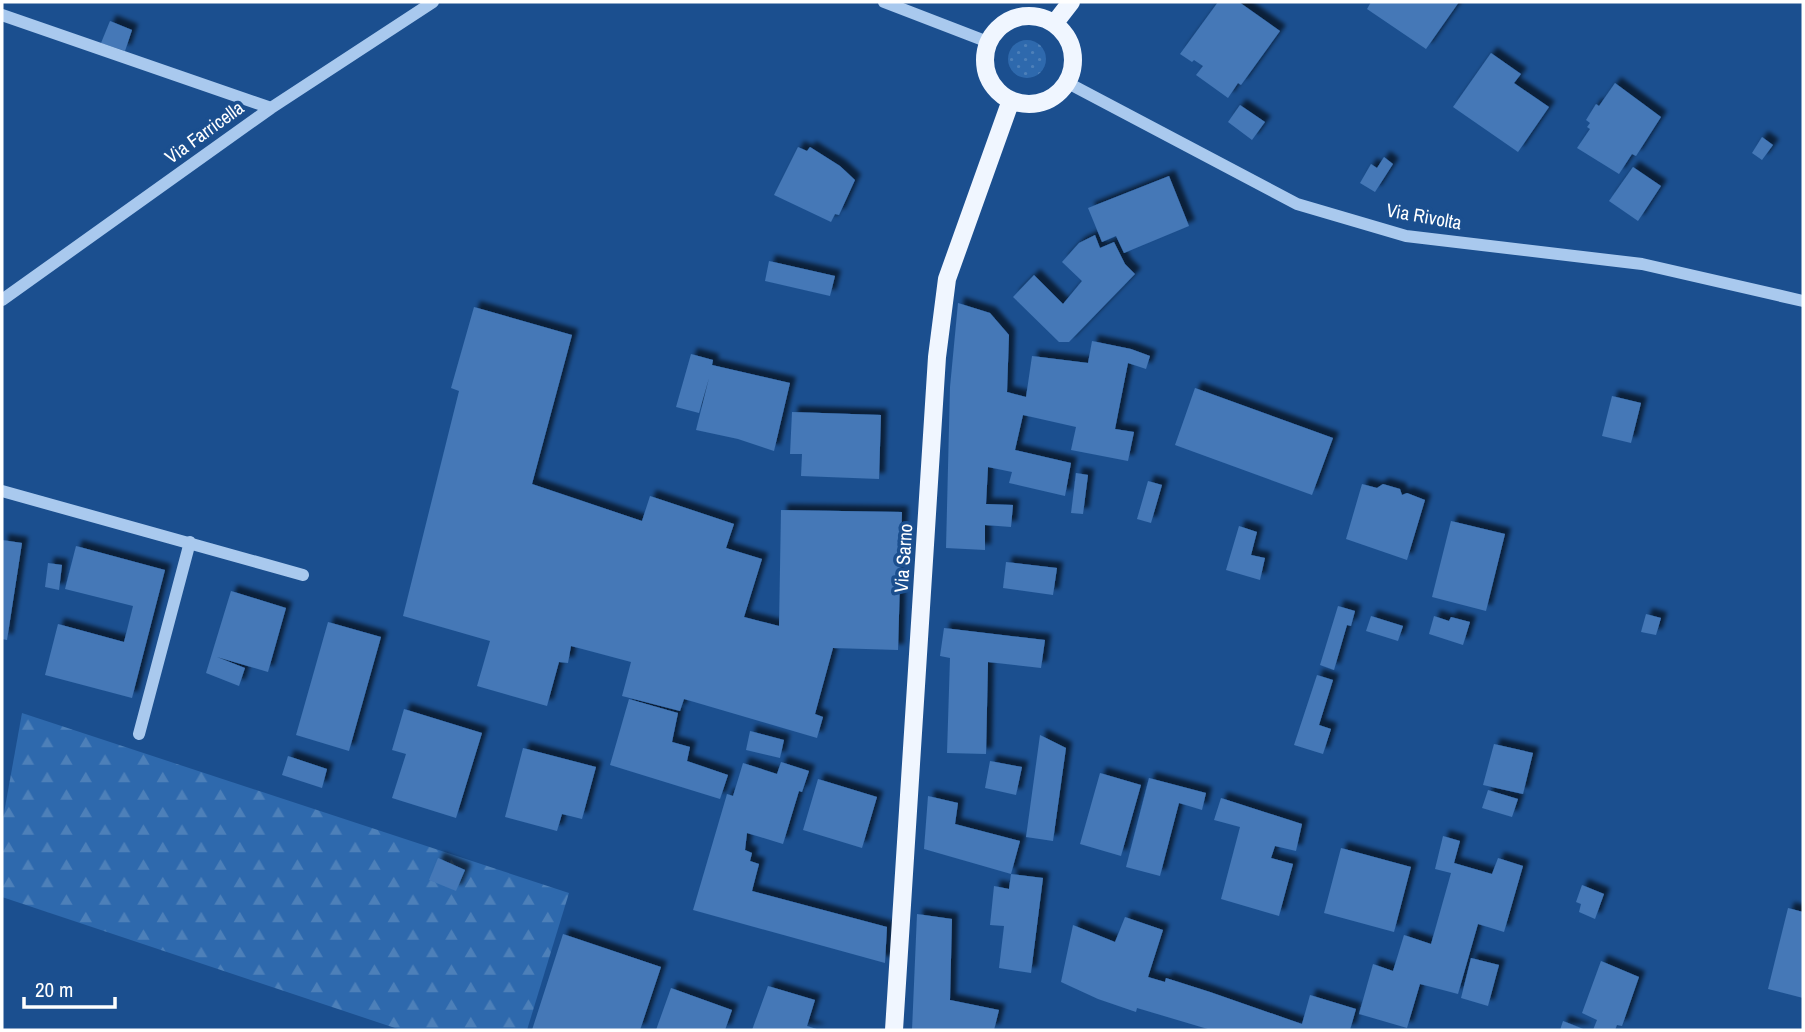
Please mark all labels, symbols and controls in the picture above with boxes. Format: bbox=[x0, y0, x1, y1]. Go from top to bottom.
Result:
street label: Via Farricella bbox=[159, 94, 249, 169]
street label: Via Rivolta bbox=[1384, 197, 1464, 235]
street label: Via Sarno bbox=[888, 523, 918, 593]
scale bar bbox=[24, 965, 116, 1009]
text: 20 m bbox=[35, 975, 73, 1004]

